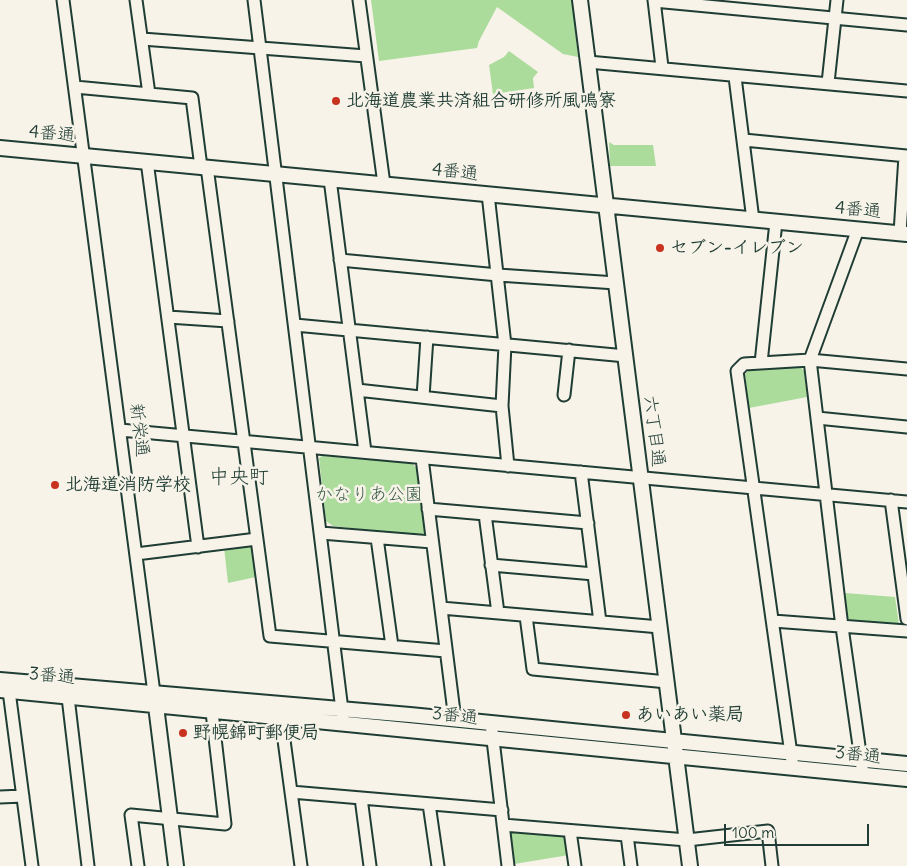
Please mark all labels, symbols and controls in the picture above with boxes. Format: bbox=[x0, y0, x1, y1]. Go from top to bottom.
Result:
place label: 北海道農業共済組合研修所風鳴寮 bbox=[346, 90, 616, 112]
marker: 北海道農業共済組合研修所風鳴寮 bbox=[330, 95, 342, 107]
street label: 4番通 bbox=[28, 121, 76, 147]
street label: 4番通 bbox=[431, 159, 479, 185]
street label: 4番通 bbox=[834, 197, 882, 223]
place label: セブン-イレブン bbox=[670, 237, 804, 259]
marker: セブン-イレブン bbox=[654, 242, 666, 254]
street label: 六丁目通 bbox=[639, 394, 669, 468]
street label: 新栄通 bbox=[125, 402, 153, 458]
district label: 中央町 bbox=[209, 465, 269, 489]
place label: 北海道消防学校 bbox=[65, 474, 191, 496]
marker: 北海道消防学校 bbox=[49, 479, 61, 491]
park label: かなりあ公園 bbox=[315, 484, 423, 506]
street label: 3番通 bbox=[28, 663, 76, 689]
street label: 3番通 bbox=[431, 703, 479, 729]
place label: あいあい薬局 bbox=[636, 704, 744, 726]
marker: あいあい薬局 bbox=[620, 709, 632, 721]
place label: 野幌錦町郵便局 bbox=[193, 722, 319, 744]
marker: 野幌錦町郵便局 bbox=[177, 727, 189, 739]
street label: 3番通 bbox=[834, 742, 882, 768]
scale bar bbox=[727, 814, 872, 846]
text: 100 m bbox=[732, 823, 774, 842]

